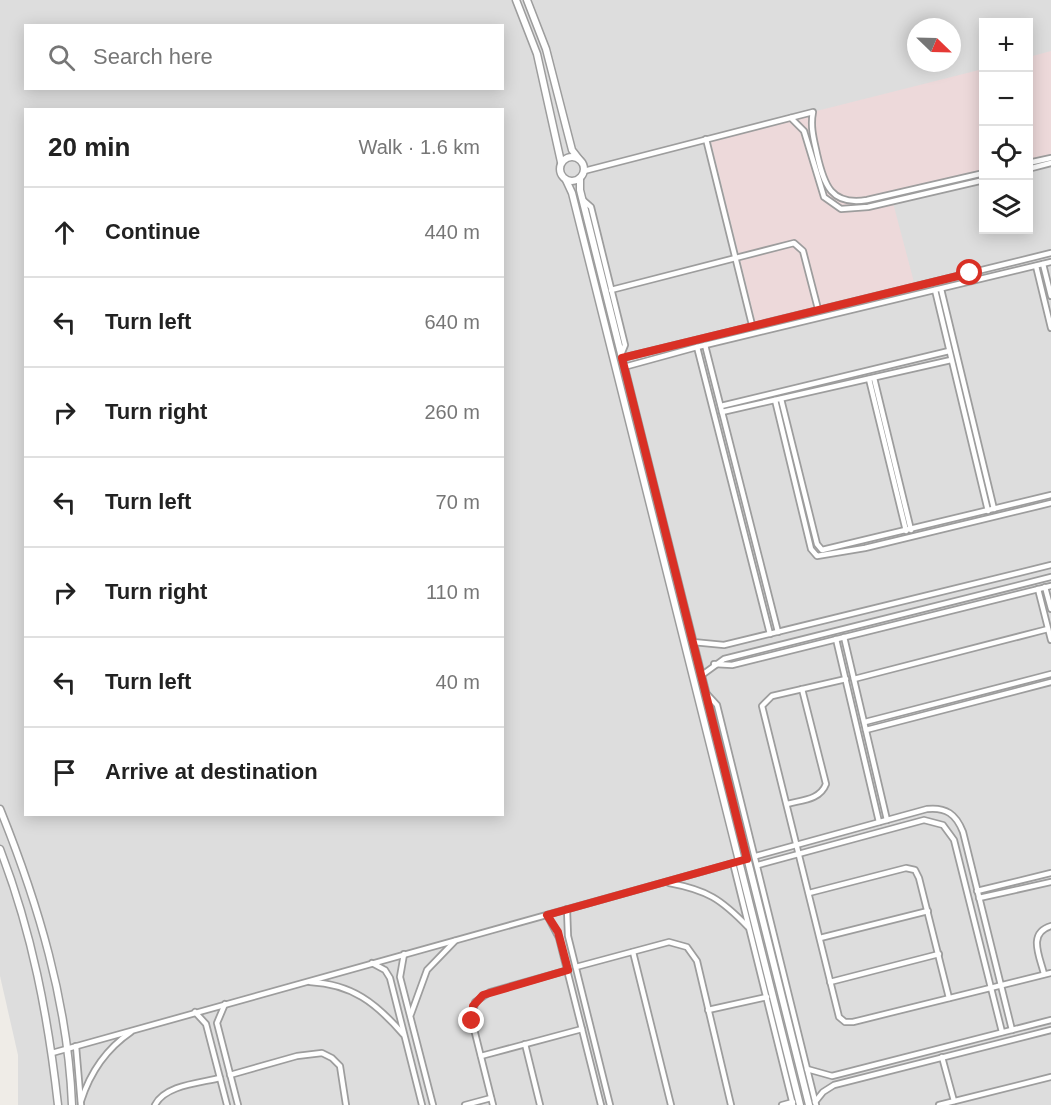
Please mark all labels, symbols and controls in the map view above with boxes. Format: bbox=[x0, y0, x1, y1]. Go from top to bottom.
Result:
north arrow bbox=[907, 18, 961, 72]
map controls bbox=[979, 18, 1033, 234]
button: + bbox=[979, 18, 1033, 72]
search box bbox=[24, 24, 504, 90]
icon: search bbox=[45, 41, 78, 74]
text: Search here bbox=[93, 44, 213, 69]
button: − bbox=[979, 72, 1033, 126]
button: locate bbox=[979, 126, 1033, 180]
text: 20 min bbox=[48, 132, 130, 162]
text: Walk · 1.6 km bbox=[359, 136, 480, 158]
button: layers bbox=[979, 180, 1033, 234]
icon: ahead bbox=[48, 216, 81, 249]
text: Continue bbox=[105, 219, 200, 244]
text: 440 m bbox=[424, 221, 480, 243]
route start bbox=[956, 259, 982, 285]
icon: left bbox=[48, 306, 81, 339]
text: Turn left bbox=[105, 309, 191, 334]
text: 640 m bbox=[424, 311, 480, 333]
icon: right bbox=[48, 396, 81, 429]
text: Turn right bbox=[105, 399, 207, 424]
text: 260 m bbox=[424, 401, 480, 423]
icon: left bbox=[48, 486, 81, 519]
text: Turn left bbox=[105, 489, 191, 514]
text: 70 m bbox=[436, 491, 480, 513]
icon: right bbox=[48, 576, 81, 609]
text: Turn right bbox=[105, 579, 207, 604]
text: 110 m bbox=[426, 581, 480, 603]
icon: left bbox=[48, 666, 81, 699]
text: Turn left bbox=[105, 669, 191, 694]
text: 40 m bbox=[436, 671, 480, 693]
icon: arrive bbox=[48, 756, 81, 789]
text: Arrive at destination bbox=[105, 759, 318, 784]
route end bbox=[458, 1007, 484, 1033]

